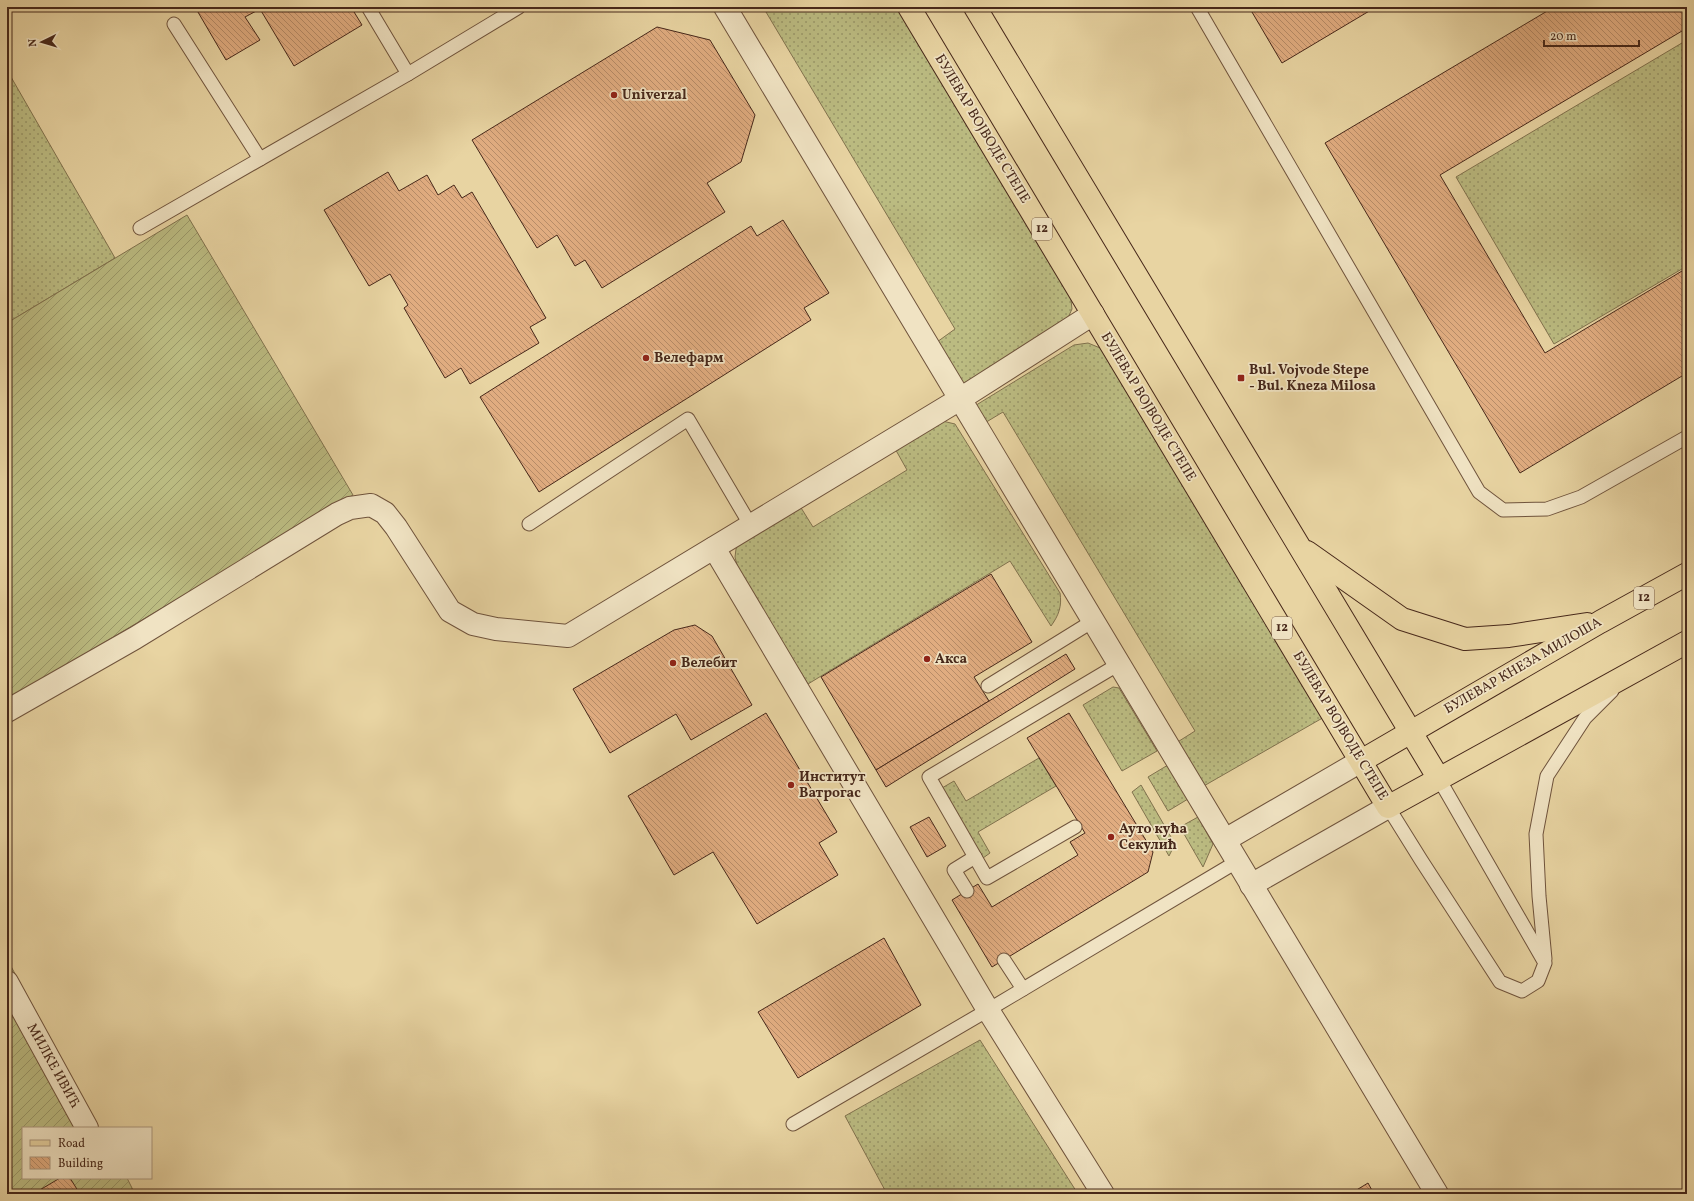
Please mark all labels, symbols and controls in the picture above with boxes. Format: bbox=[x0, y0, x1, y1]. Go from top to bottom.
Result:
north arrow bbox=[22, 22, 62, 62]
scale bar bbox=[1544, 22, 1639, 48]
text: 20 m bbox=[1550, 29, 1577, 45]
text: N bbox=[26, 38, 41, 47]
street label: БУЛЕВАР ВОЈВОДЕ СТЕПЕ bbox=[930, 51, 1034, 207]
place label: Univerzal bbox=[622, 86, 687, 105]
marker: Univerzal bbox=[609, 90, 619, 100]
road number: 12 bbox=[1032, 218, 1052, 240]
street label: БУЛЕВАР ВОЈВОДЕ СТЕПЕ bbox=[1096, 329, 1200, 485]
place label: Велефарм bbox=[654, 349, 724, 368]
marker: Велефарм bbox=[641, 353, 651, 363]
place label: Bul. Vojvode Stepe - Bul. Kneza Milosa bbox=[1249, 361, 1376, 396]
marker: Bul. Vojvode Stepe - Bul. Kneza Milosa bbox=[1236, 373, 1246, 383]
road number: 12 bbox=[1634, 587, 1654, 609]
street label: БУЛЕВАР КНЕЗА МИЛОША bbox=[1441, 613, 1605, 719]
road number: 12 bbox=[1272, 617, 1292, 639]
street label: БУЛЕВАР ВОЈВОДЕ СТЕПЕ bbox=[1288, 648, 1392, 804]
place label: Акса bbox=[935, 650, 968, 669]
place label: Велебит bbox=[681, 654, 738, 673]
marker: Акса bbox=[922, 654, 932, 664]
marker: Велебит bbox=[668, 658, 678, 668]
place label: Институт Ватрогас bbox=[799, 768, 866, 803]
marker: Институт Ватрогас bbox=[786, 780, 796, 790]
place label: Ауто кућа Секулић bbox=[1119, 820, 1188, 855]
marker: Ауто кућа Секулић bbox=[1106, 832, 1116, 842]
street label: МИЛКЕ ИВИЋ bbox=[22, 1020, 84, 1112]
legend bbox=[22, 1127, 152, 1179]
text: Road bbox=[58, 1136, 85, 1152]
text: Building bbox=[58, 1156, 103, 1172]

